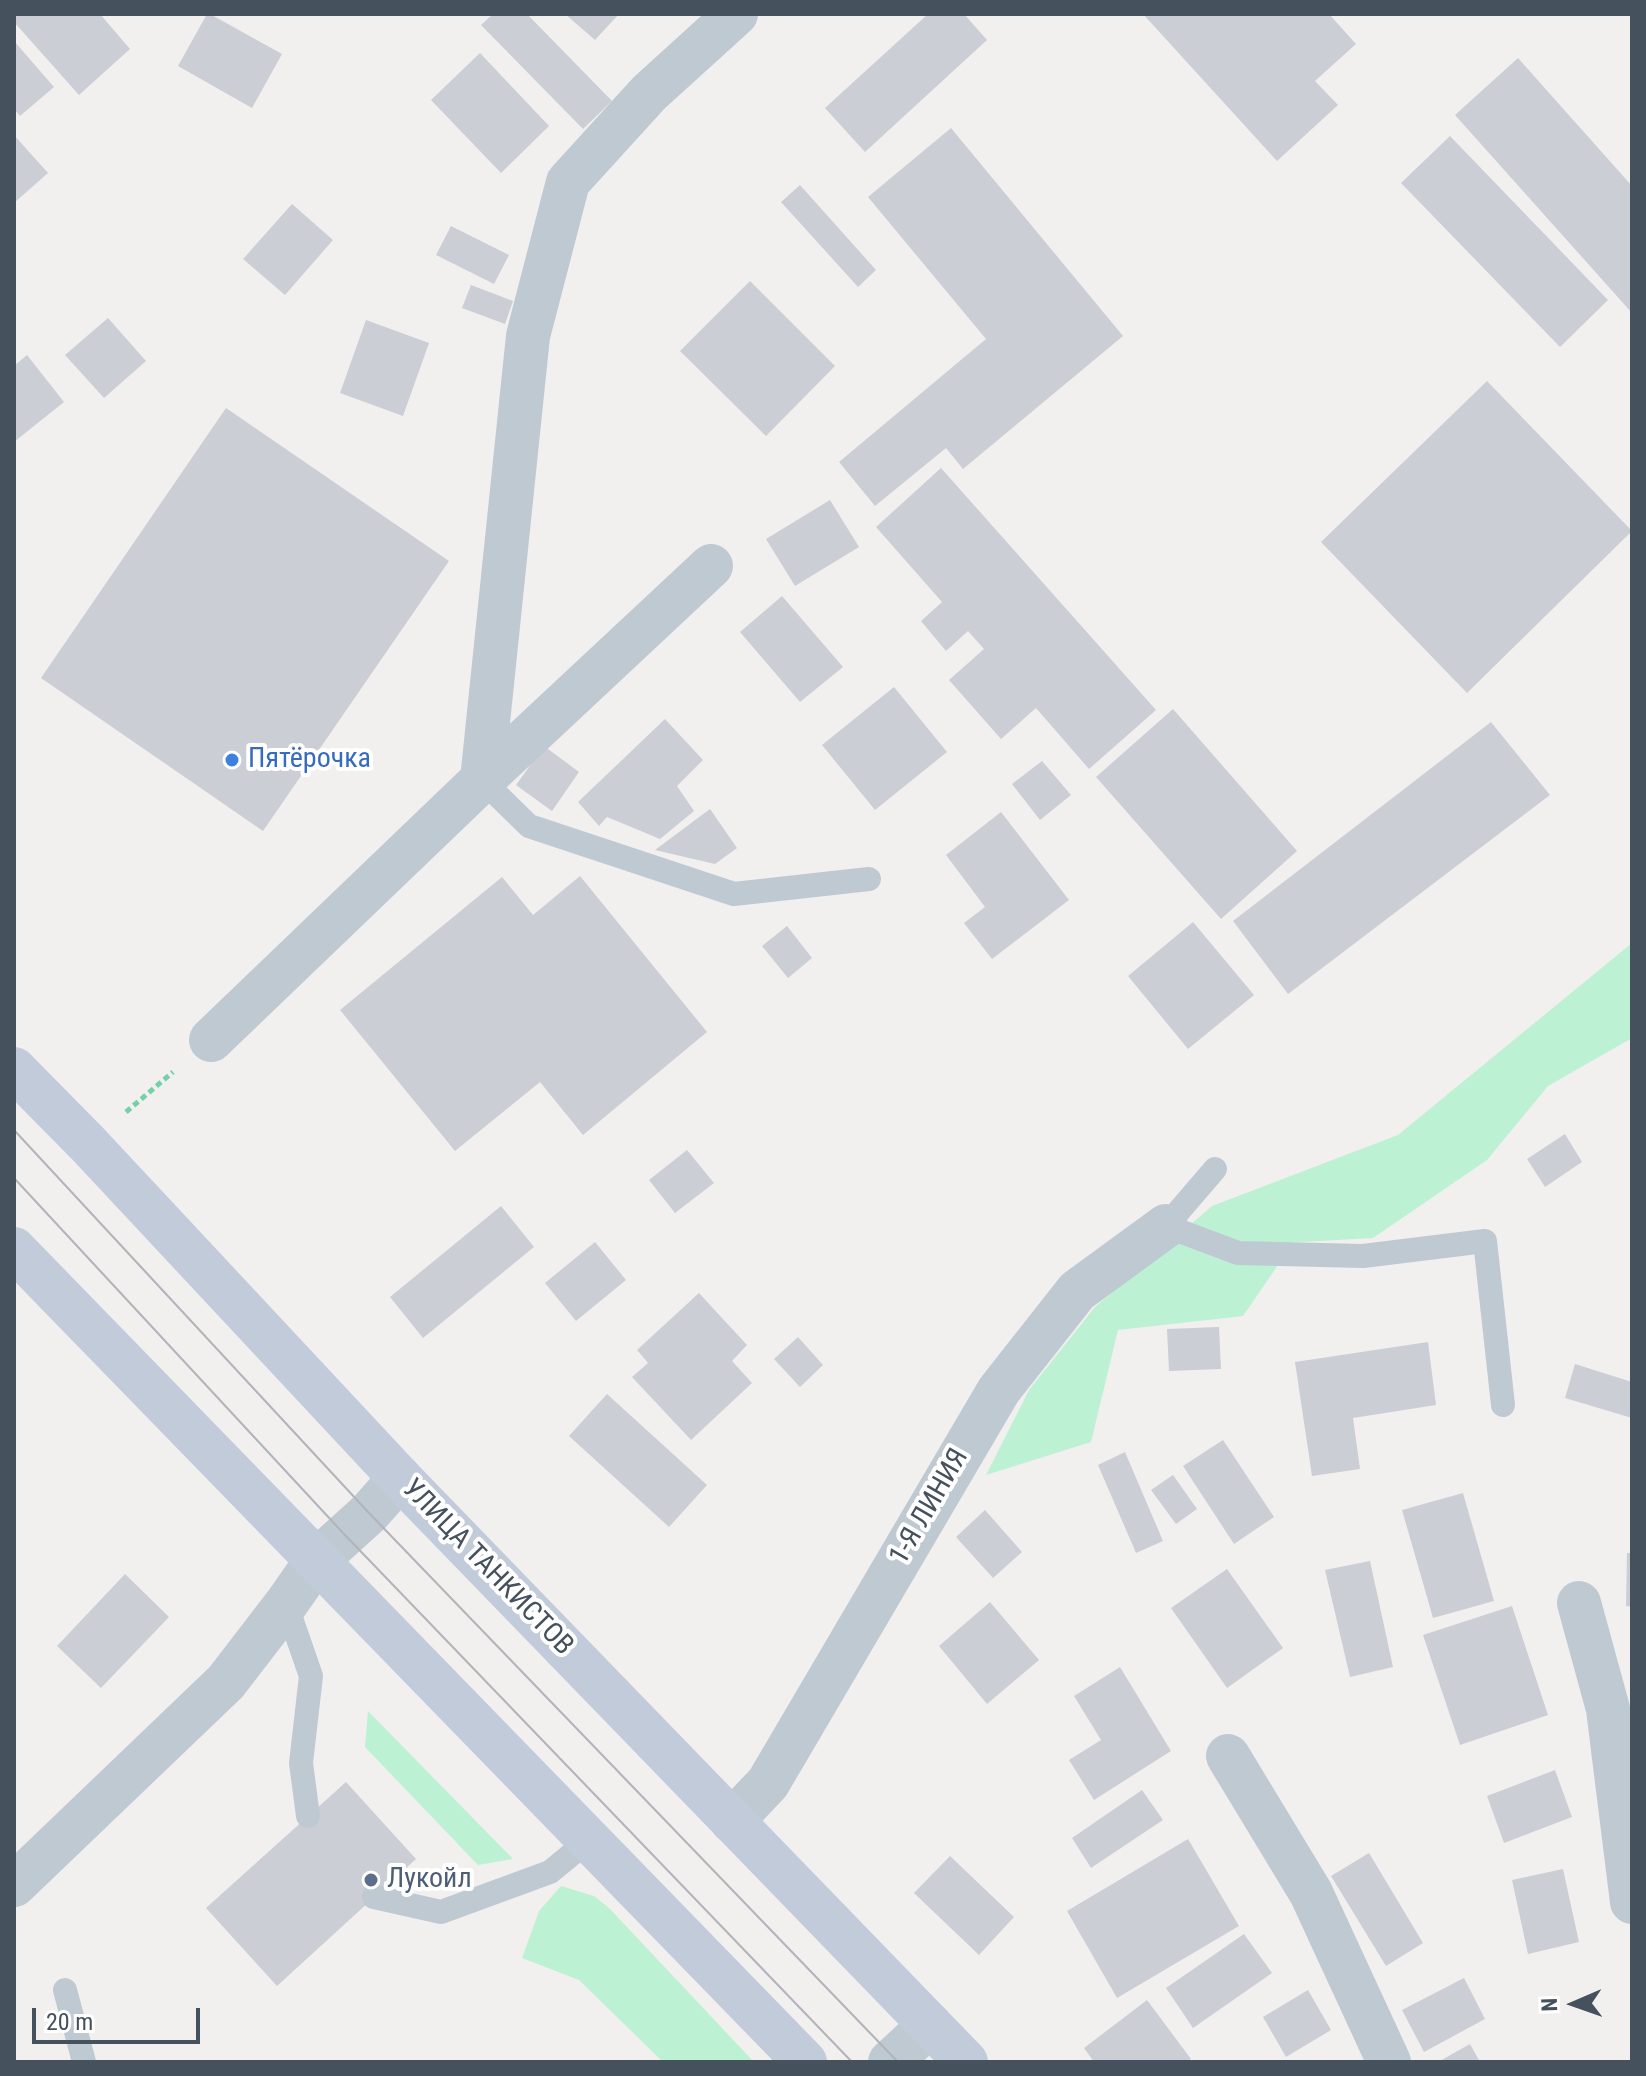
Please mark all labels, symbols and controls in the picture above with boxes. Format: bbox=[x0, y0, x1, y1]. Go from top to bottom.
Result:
place label: Пятёрочка bbox=[248, 743, 371, 777]
marker: Пятёрочка bbox=[223, 751, 241, 769]
street label: 1-Я ЛИНИЯ bbox=[883, 1443, 977, 1571]
street label: УЛИЦА ТАНКИСТОВ bbox=[394, 1473, 580, 1663]
place label: Лукойл bbox=[387, 1863, 472, 1897]
marker: Лукойл bbox=[362, 1871, 380, 1889]
north arrow bbox=[1534, 1964, 1614, 2044]
scale bar bbox=[36, 1992, 204, 2042]
text: N bbox=[1537, 1998, 1562, 2012]
text: 20 m bbox=[46, 2008, 93, 2036]

